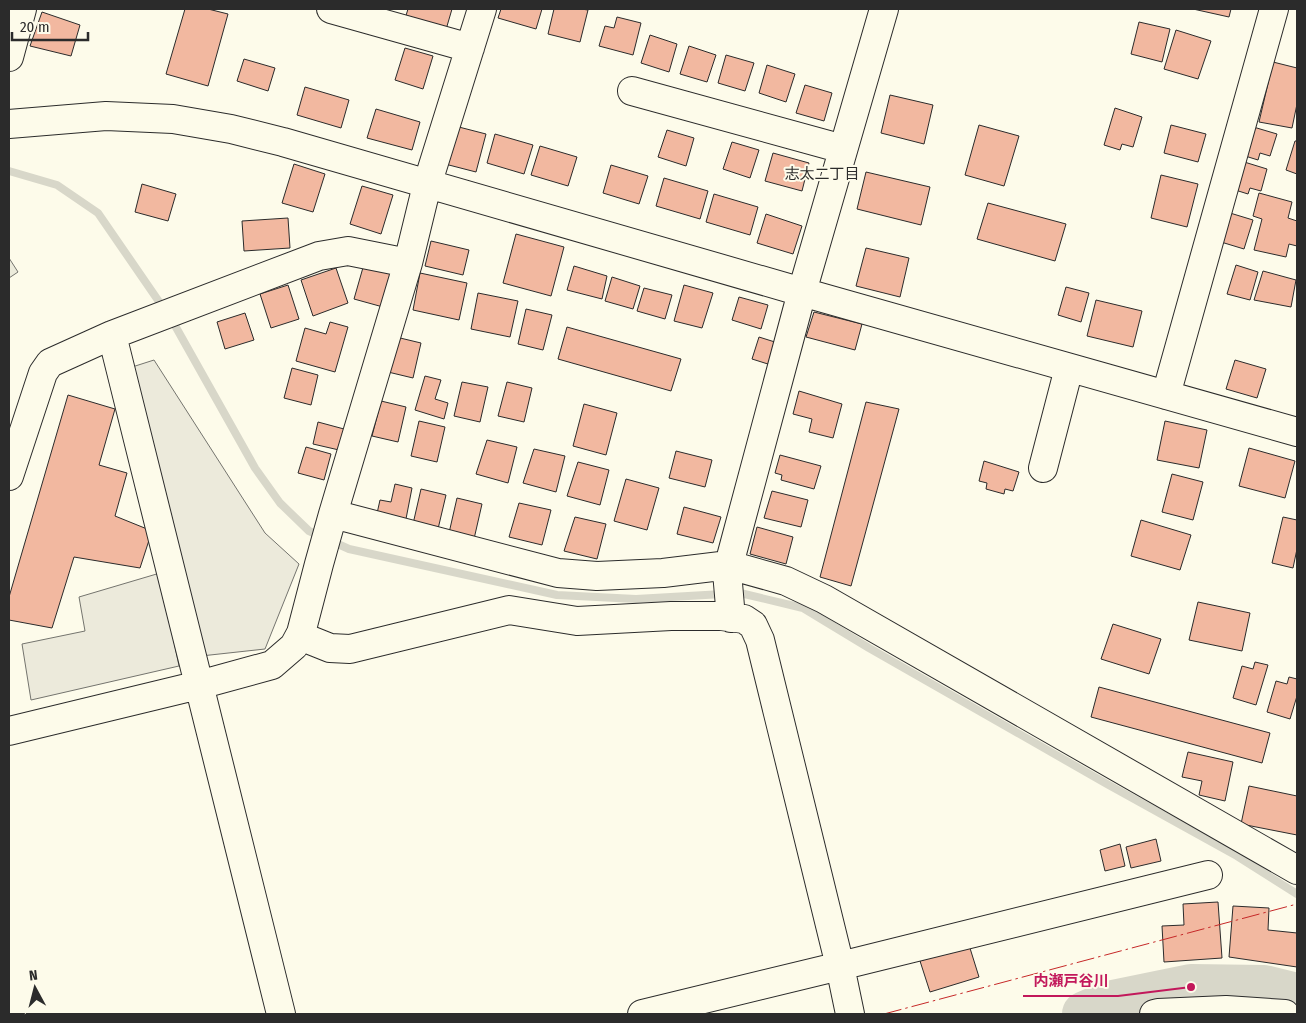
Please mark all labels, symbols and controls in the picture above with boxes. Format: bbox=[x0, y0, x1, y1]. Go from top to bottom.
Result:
scale bar bbox=[12, 10, 89, 42]
text: 20 m bbox=[20, 18, 50, 36]
district label: 志太二丁目 bbox=[784, 165, 860, 183]
north arrow bbox=[10, 963, 60, 1013]
callout: 内瀬戸谷川 bbox=[1023, 966, 1118, 996]
text: N bbox=[28, 967, 39, 985]
text: 内瀬戸谷川 bbox=[1033, 972, 1109, 990]

